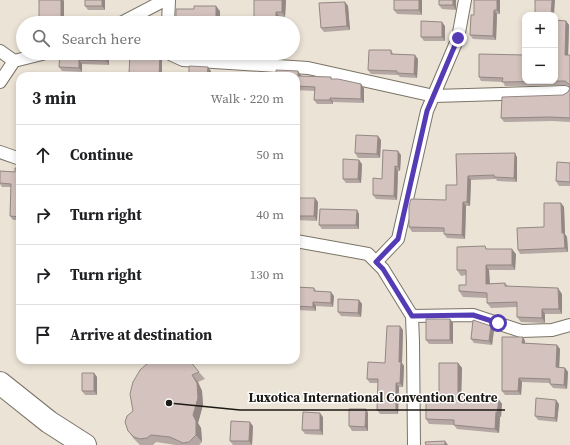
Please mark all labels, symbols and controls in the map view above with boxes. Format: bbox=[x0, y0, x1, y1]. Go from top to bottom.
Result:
map controls bbox=[522, 12, 558, 84]
button: + bbox=[522, 12, 558, 48]
search box bbox=[16, 16, 300, 60]
icon: search bbox=[30, 27, 52, 49]
text: Search here bbox=[62, 28, 141, 49]
route end bbox=[449, 29, 467, 47]
button: − bbox=[522, 48, 558, 84]
text: 3 min bbox=[32, 86, 76, 110]
text: Walk · 220 m bbox=[211, 90, 284, 107]
icon: ahead bbox=[32, 144, 54, 166]
text: Continue bbox=[70, 144, 133, 165]
text: 50 m bbox=[256, 146, 284, 163]
icon: right bbox=[32, 204, 54, 226]
text: Turn right bbox=[70, 204, 142, 225]
text: 40 m bbox=[256, 206, 284, 223]
icon: right bbox=[32, 264, 54, 286]
text: Turn right bbox=[70, 264, 142, 285]
text: 130 m bbox=[250, 266, 284, 283]
route start bbox=[489, 314, 507, 332]
icon: arrive bbox=[32, 324, 54, 346]
text: Arrive at destination bbox=[70, 324, 212, 345]
callout: Luxotica International Convention Centre bbox=[240, 385, 505, 410]
text: Luxotica International Convention Centre bbox=[249, 389, 498, 406]

